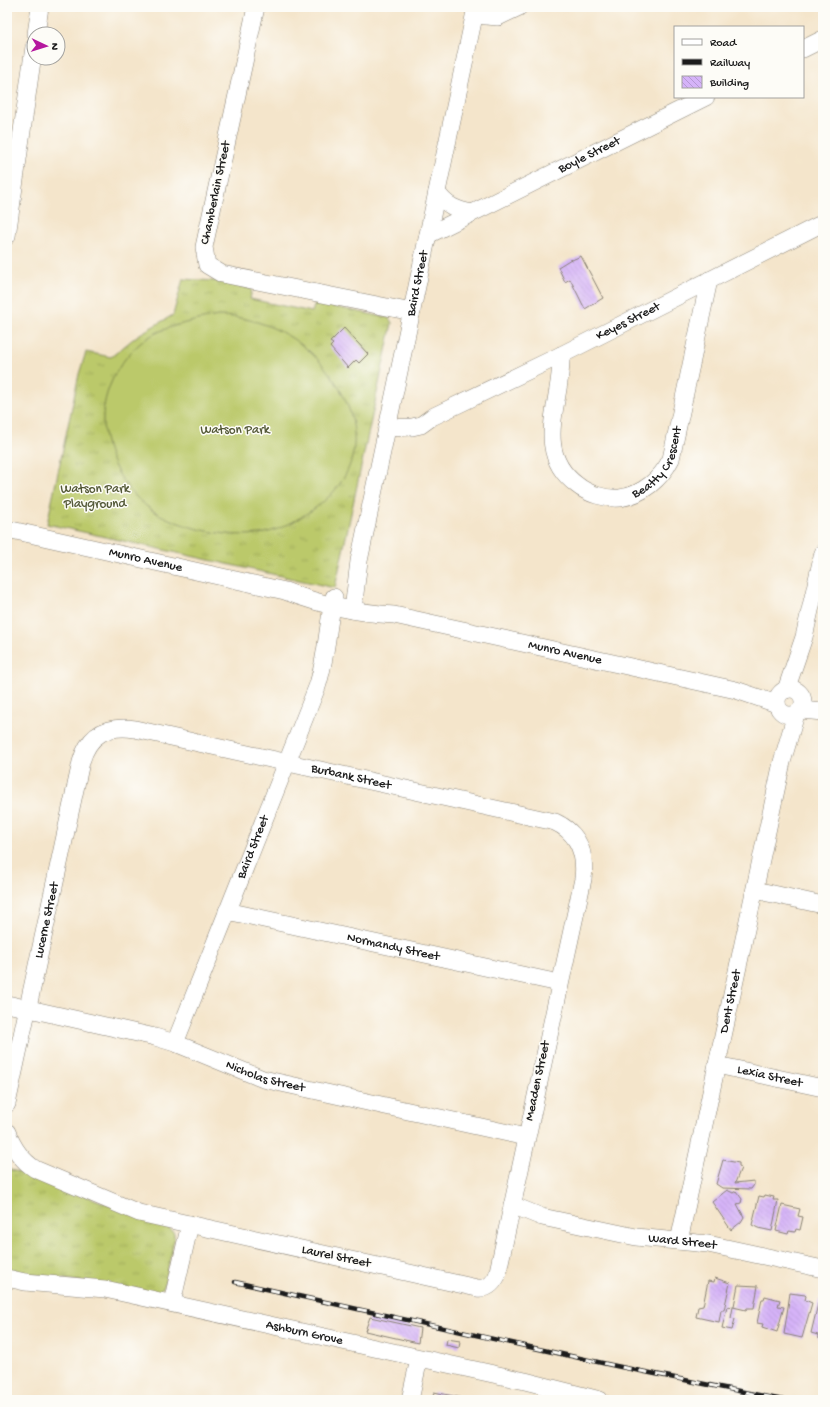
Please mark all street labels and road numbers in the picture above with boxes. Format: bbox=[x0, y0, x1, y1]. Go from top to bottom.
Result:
street label: Boyle Street bbox=[555, 133, 624, 177]
street label: Chamberlain Street bbox=[198, 138, 235, 246]
street label: Baird Street bbox=[403, 248, 432, 319]
street label: Keyes Street bbox=[594, 298, 664, 344]
street label: Beatty Crescent bbox=[629, 424, 686, 502]
street label: Munro Avenue bbox=[107, 544, 184, 575]
street label: Munro Avenue bbox=[527, 637, 604, 668]
street label: Burbank Street bbox=[309, 761, 394, 793]
street label: Baird Street bbox=[233, 812, 273, 882]
street label: Lucerne Street bbox=[31, 879, 63, 960]
street label: Normandy Street bbox=[345, 930, 442, 965]
street label: Dent Street bbox=[716, 967, 745, 1036]
street label: Meaden Street bbox=[522, 1038, 554, 1122]
street label: Nicholas Street bbox=[223, 1057, 308, 1096]
street label: Lexia Street bbox=[736, 1062, 805, 1091]
street label: Ward Street bbox=[648, 1231, 719, 1253]
street label: Laurel Street bbox=[300, 1242, 373, 1272]
street label: Ashburn Grove bbox=[265, 1317, 345, 1348]

